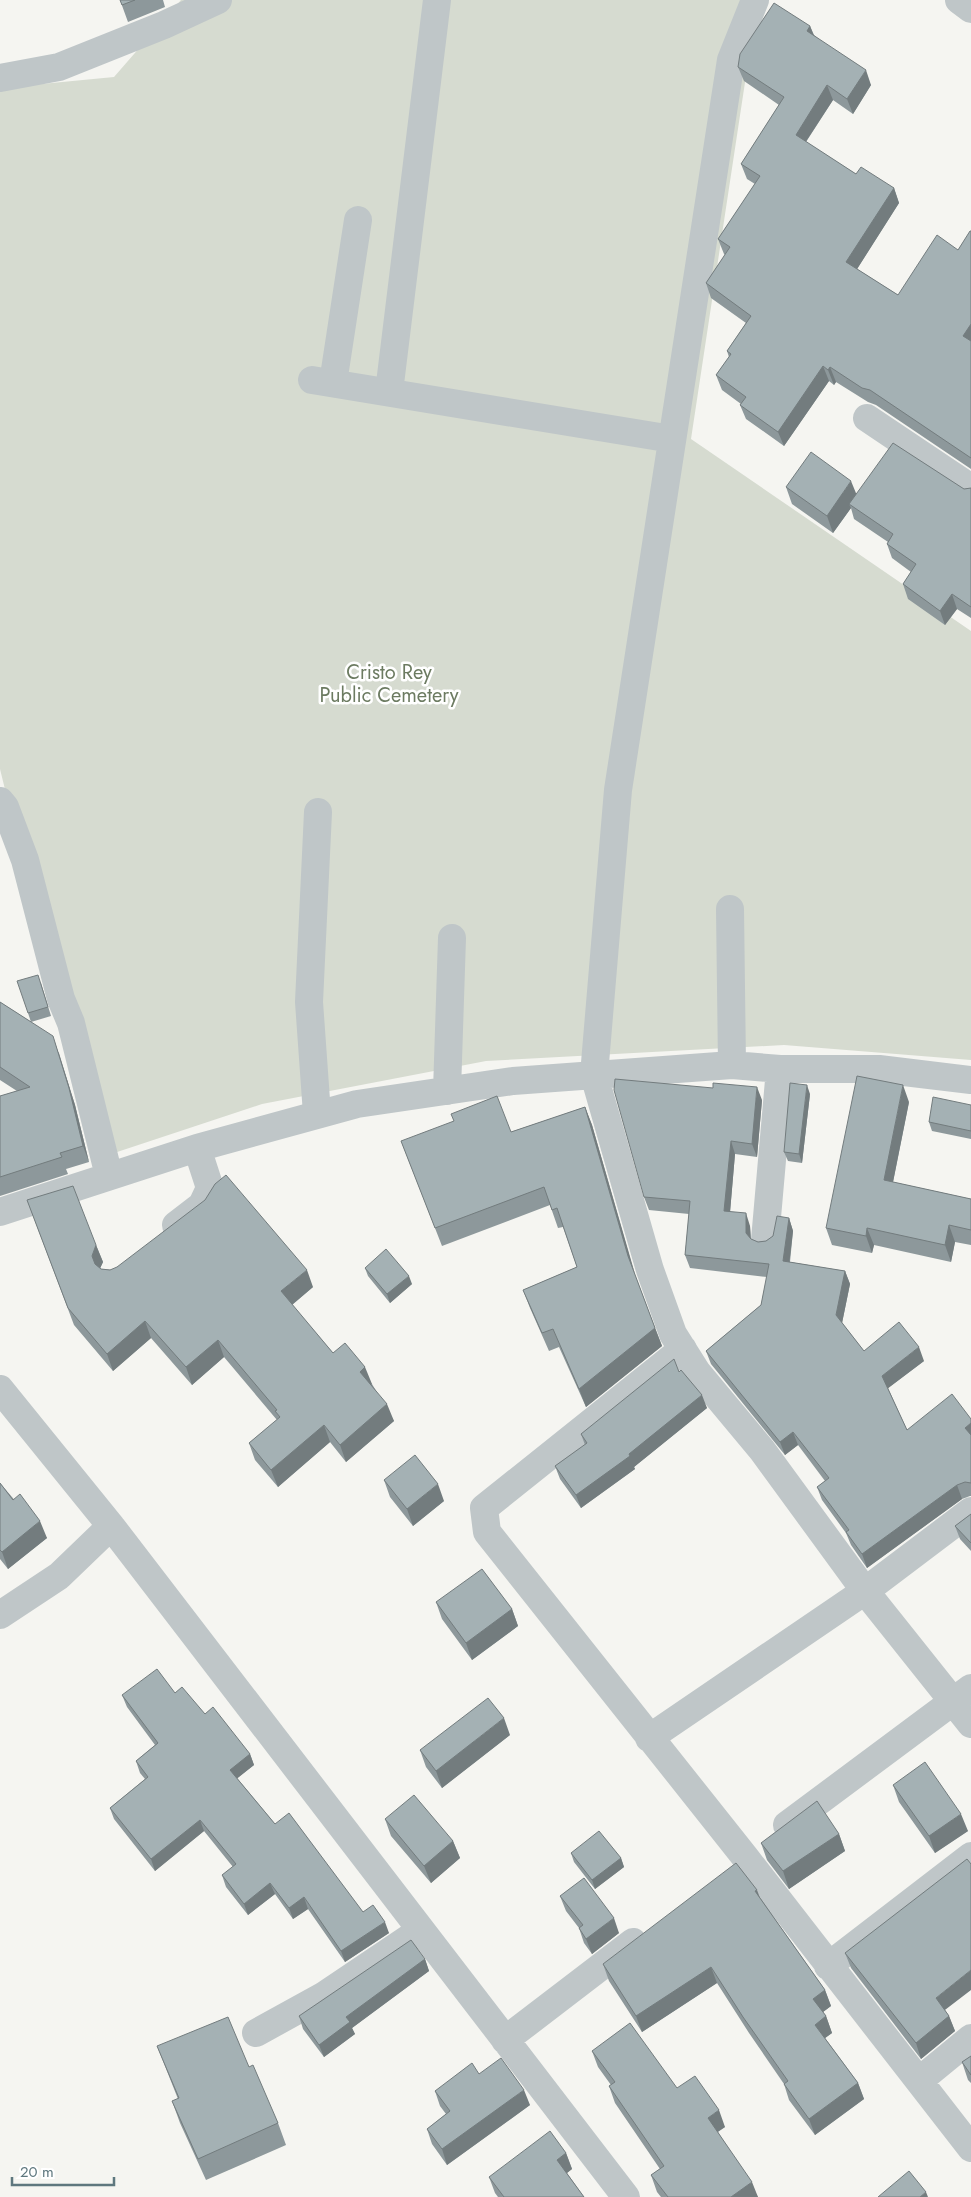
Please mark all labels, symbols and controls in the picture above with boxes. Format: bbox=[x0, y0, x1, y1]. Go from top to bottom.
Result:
park label: Cristo Rey Public Cemetery bbox=[319, 658, 459, 710]
scale bar bbox=[12, 2154, 115, 2186]
text: 20 m bbox=[20, 2161, 54, 2183]

